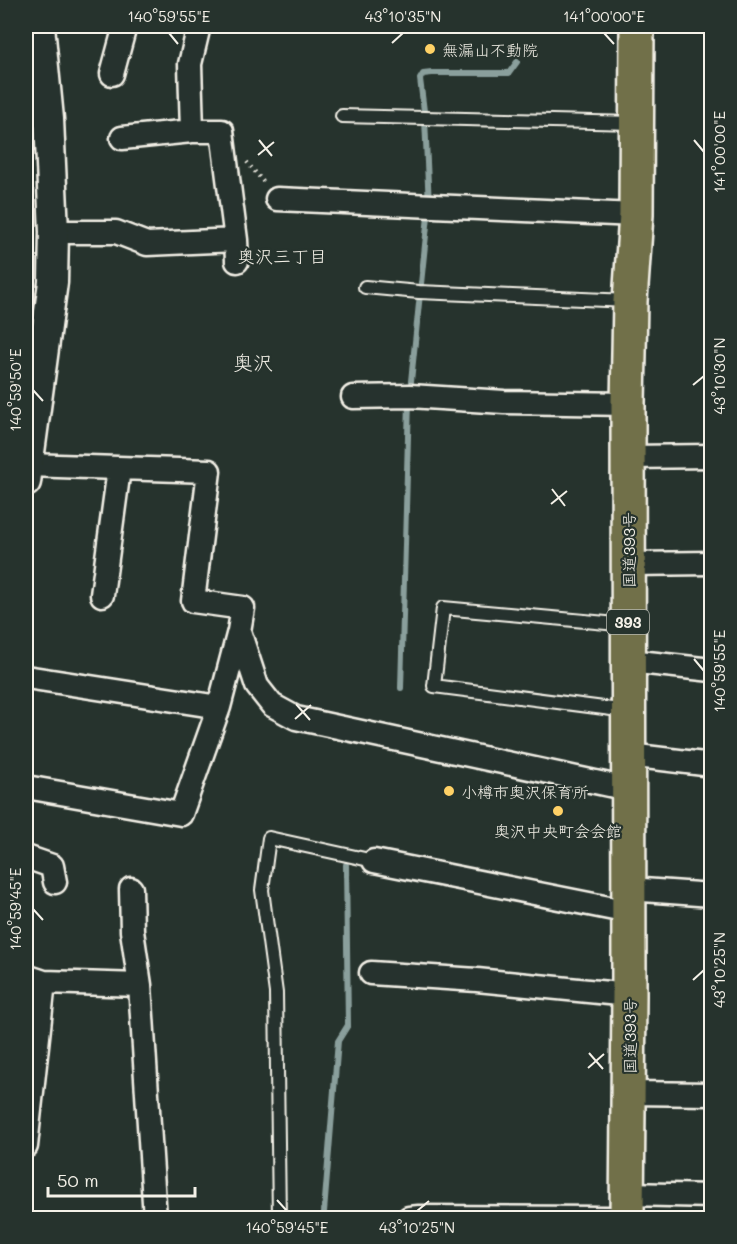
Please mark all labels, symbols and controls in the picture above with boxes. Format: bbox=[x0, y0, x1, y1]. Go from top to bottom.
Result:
text: 140°59'55"E bbox=[128, 6, 211, 26]
text: 43°10'35"N bbox=[365, 6, 441, 26]
text: 141°00'00"E bbox=[563, 6, 646, 26]
place label: 無漏山不動院 bbox=[442, 39, 538, 60]
marker: 無漏山不動院 bbox=[423, 42, 437, 56]
text: 141°00'00"E bbox=[709, 110, 729, 193]
district label: 奥沢三丁目 bbox=[237, 244, 327, 268]
text: 43°10'30"N bbox=[709, 337, 729, 415]
text: 140°59'50"E bbox=[5, 348, 25, 432]
district label: 奥沢 bbox=[233, 349, 273, 375]
street label: 国道393号 bbox=[618, 512, 639, 588]
road number: 393 bbox=[607, 610, 649, 634]
text: 140°59'55"E bbox=[709, 629, 729, 712]
place label: 小樽市奥沢保育所 bbox=[461, 781, 589, 802]
marker: 小樽市奥沢保育所 bbox=[442, 784, 456, 798]
marker: 奥沢中央町会会館 bbox=[551, 804, 565, 818]
place label: 奥沢中央町会会館 bbox=[494, 820, 622, 841]
text: 140°59'45"E bbox=[5, 867, 25, 950]
text: 43°10'25"N bbox=[709, 932, 729, 1008]
street label: 国道393号 bbox=[619, 998, 640, 1074]
scale bar bbox=[48, 1160, 195, 1198]
text: 50 m bbox=[57, 1168, 99, 1192]
text: 140°59'45"E bbox=[246, 1217, 329, 1237]
text: 43°10'25"N bbox=[379, 1217, 455, 1237]

